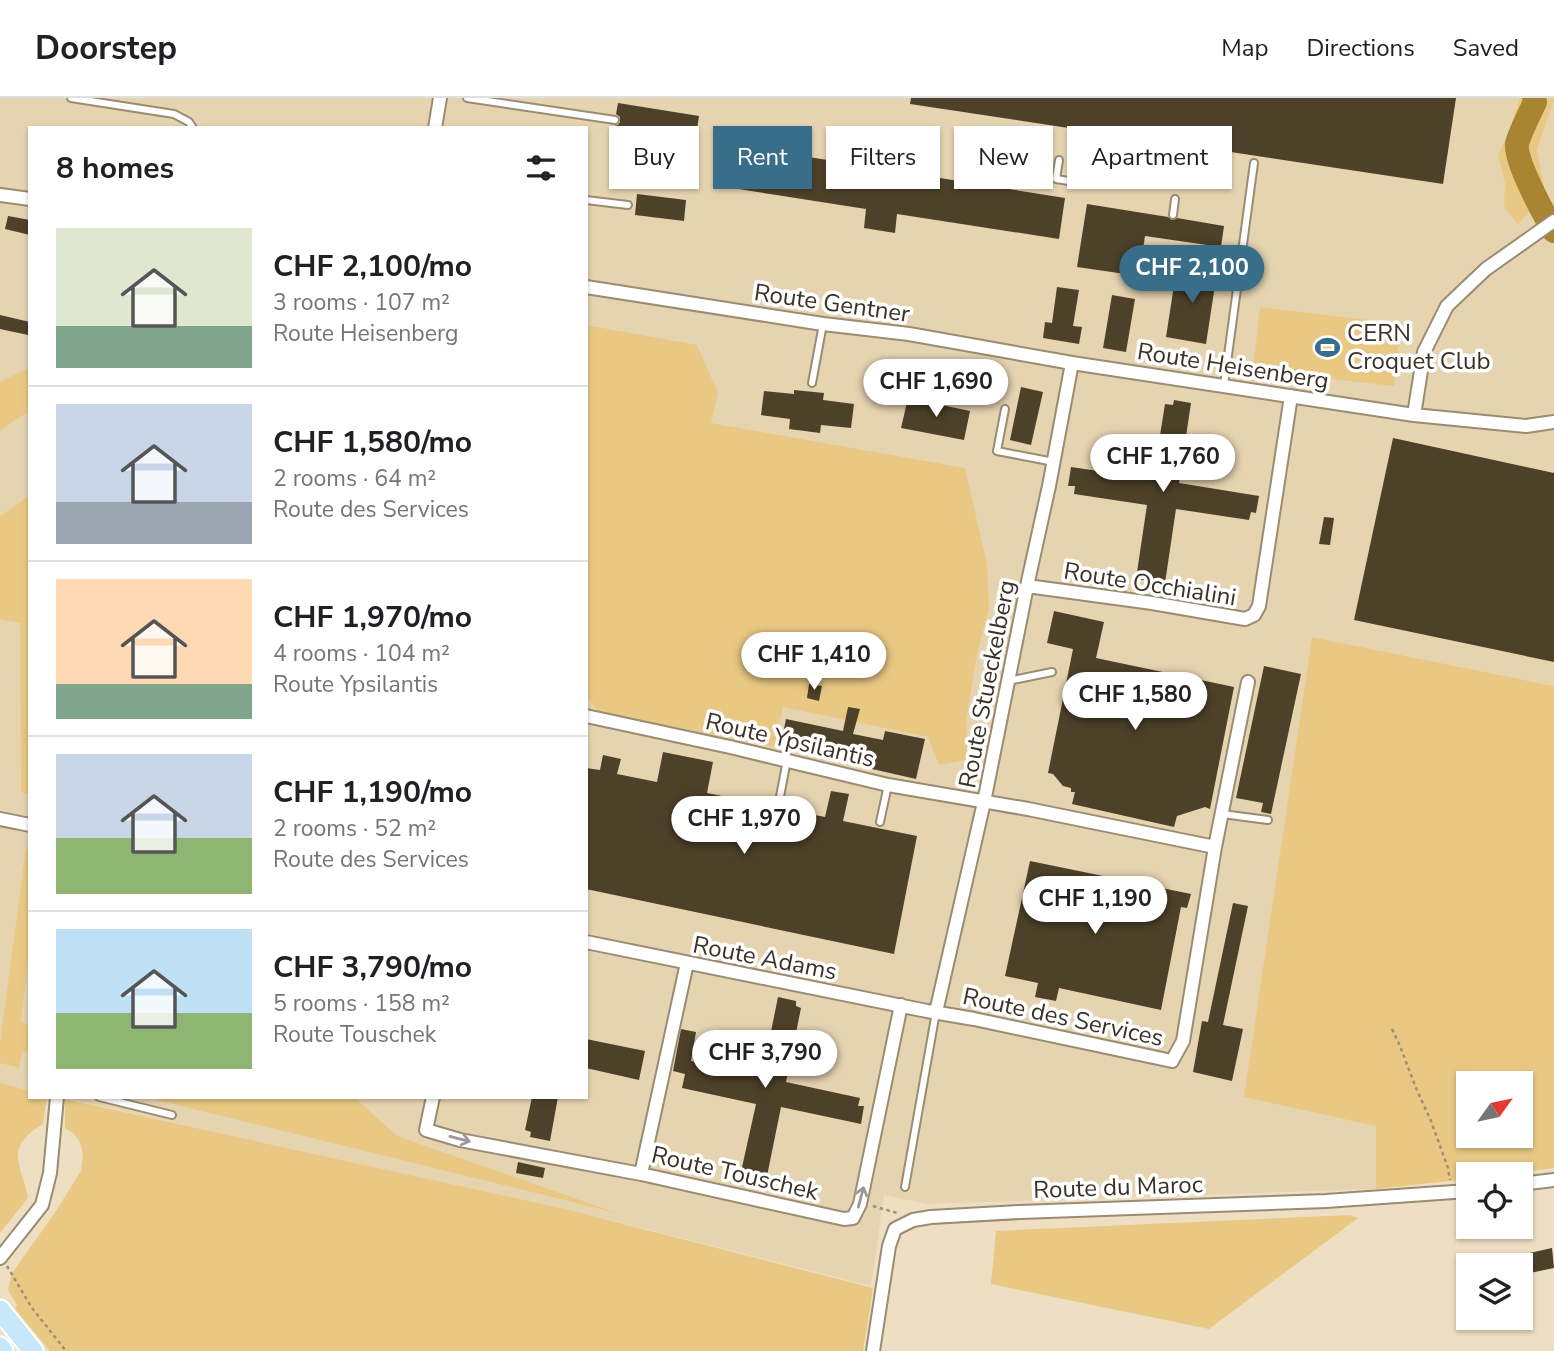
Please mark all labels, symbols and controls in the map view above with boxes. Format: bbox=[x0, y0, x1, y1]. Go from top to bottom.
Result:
text: Doorstep bbox=[35, 26, 177, 71]
text: Map bbox=[1221, 32, 1268, 64]
text: Directions bbox=[1306, 32, 1415, 64]
text: Saved bbox=[1453, 32, 1519, 64]
chip: Buy bbox=[609, 126, 699, 189]
chip: Rent bbox=[713, 126, 812, 189]
chip: Filters bbox=[826, 126, 940, 189]
chip: New bbox=[954, 126, 1053, 189]
chip: Apartment bbox=[1067, 126, 1232, 189]
text: 8 homes bbox=[56, 148, 174, 189]
icon: filters bbox=[522, 149, 560, 187]
text: CHF 2,100/mo bbox=[273, 246, 472, 287]
pin: CHF 2,100 bbox=[1112, 246, 1272, 305]
text: CHF 2,100 bbox=[1135, 252, 1249, 283]
icon: home bbox=[112, 256, 196, 340]
street label: Route Gentner bbox=[752, 276, 912, 330]
text: 3 rooms · 107 m² bbox=[273, 287, 450, 318]
place label: CERN Croquet Club bbox=[1347, 317, 1490, 377]
text: Route Heisenberg bbox=[273, 318, 459, 349]
sports icon: CERN Croquet Club bbox=[1313, 333, 1341, 361]
street label: Route Heisenberg bbox=[1135, 335, 1331, 397]
pin: CHF 1,690 bbox=[856, 360, 1016, 419]
text: CHF 1,690 bbox=[879, 366, 993, 397]
text: CHF 1,580/mo bbox=[273, 422, 472, 463]
icon: home bbox=[112, 432, 196, 516]
pin: CHF 1,760 bbox=[1083, 434, 1243, 494]
text: CHF 1,760 bbox=[1106, 441, 1220, 472]
text: 2 rooms · 64 m² bbox=[273, 463, 436, 494]
text: Route des Services bbox=[273, 494, 469, 525]
street label: Route Occhialini bbox=[1062, 555, 1238, 613]
street label: Route Stueckelberg bbox=[951, 577, 1023, 791]
text: CHF 1,970/mo bbox=[273, 597, 472, 638]
icon: home bbox=[112, 607, 196, 691]
pin: CHF 1,410 bbox=[734, 632, 894, 692]
text: 4 rooms · 104 m² bbox=[273, 638, 450, 669]
text: CHF 1,410 bbox=[757, 639, 871, 670]
text: Route Ypsilantis bbox=[273, 669, 438, 700]
pin: CHF 1,580 bbox=[1055, 672, 1215, 732]
text: CHF 1,580 bbox=[1078, 679, 1192, 710]
street label: Route Ypsilantis bbox=[702, 705, 878, 775]
text: CHF 1,190/mo bbox=[273, 772, 472, 813]
icon: home bbox=[112, 782, 196, 866]
pin: CHF 1,970 bbox=[664, 796, 824, 856]
text: CHF 1,970 bbox=[687, 803, 801, 834]
text: 2 rooms · 52 m² bbox=[273, 813, 436, 844]
text: Route des Services bbox=[273, 844, 469, 875]
pin: CHF 1,190 bbox=[1015, 876, 1175, 936]
text: CHF 1,190 bbox=[1038, 883, 1152, 914]
street label: Route Adams bbox=[690, 928, 840, 988]
text: CHF 3,790/mo bbox=[273, 947, 472, 988]
icon: home bbox=[112, 957, 196, 1041]
street label: Route des Services bbox=[960, 980, 1166, 1054]
text: 5 rooms · 158 m² bbox=[273, 988, 450, 1019]
text: Route Touschek bbox=[273, 1019, 436, 1050]
pin: CHF 3,790 bbox=[685, 1030, 845, 1090]
text: CHF 3,790 bbox=[708, 1037, 822, 1068]
north arrow bbox=[1456, 1071, 1533, 1148]
map controls bbox=[1456, 1071, 1533, 1330]
one-way arrow bbox=[448, 1133, 471, 1147]
street label: Route Touschek bbox=[648, 1138, 823, 1208]
button: locate bbox=[1456, 1162, 1533, 1239]
street label: Route du Maroc bbox=[1033, 1168, 1203, 1206]
one-way arrow bbox=[855, 1186, 868, 1208]
button: layers bbox=[1456, 1253, 1533, 1330]

